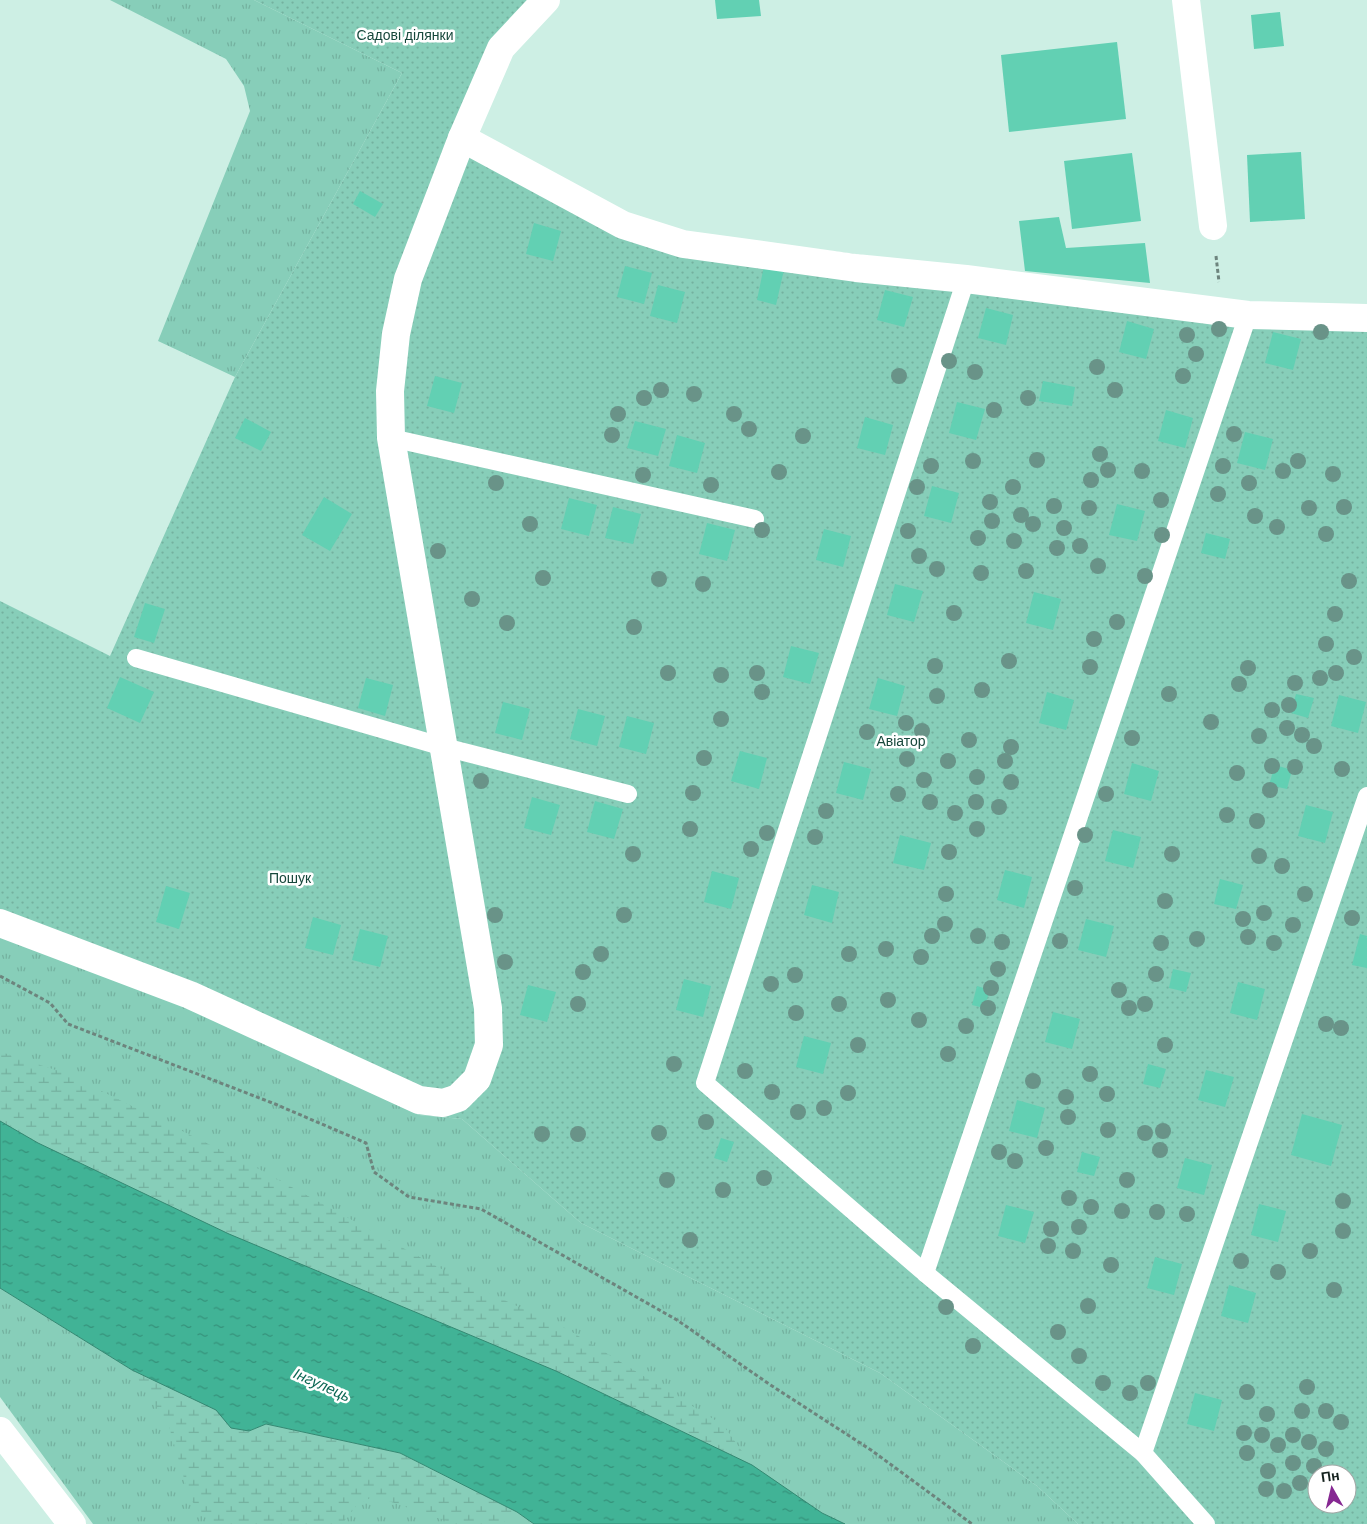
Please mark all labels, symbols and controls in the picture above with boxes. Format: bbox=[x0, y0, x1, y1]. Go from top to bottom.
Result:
park label: Садові ділянки bbox=[357, 26, 454, 44]
park label: Авіатор bbox=[876, 732, 926, 750]
park label: Пошук bbox=[269, 869, 312, 887]
water label: Інгулець bbox=[290, 1364, 354, 1406]
north arrow bbox=[1307, 1464, 1357, 1514]
text: Пн bbox=[1320, 1466, 1341, 1486]

